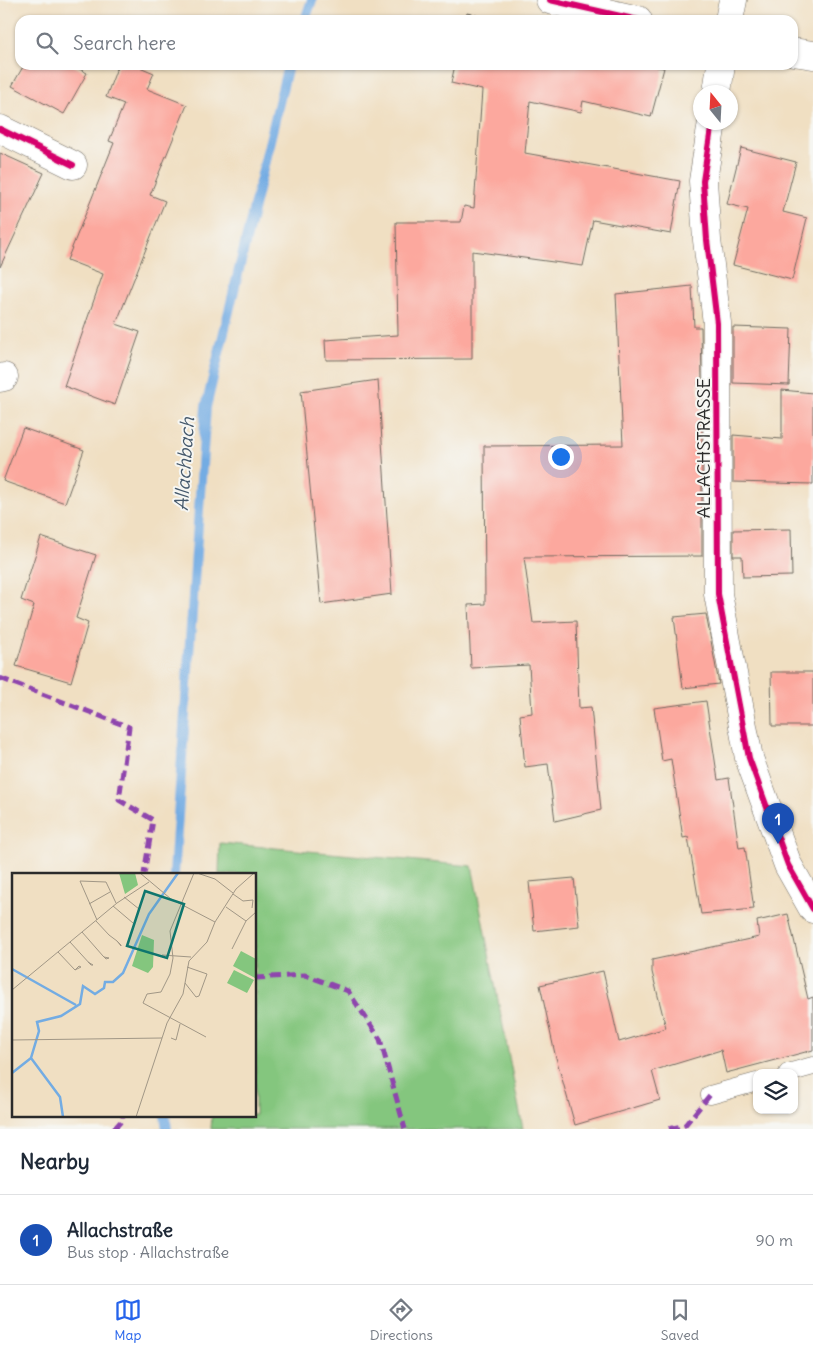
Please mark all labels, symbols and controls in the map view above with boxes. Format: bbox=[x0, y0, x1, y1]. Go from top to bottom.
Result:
search box bbox=[15, 15, 798, 70]
icon: search bbox=[33, 29, 61, 57]
text: Search here bbox=[73, 31, 176, 55]
north arrow bbox=[693, 85, 738, 130]
street label: ALLACHSTRASSE bbox=[692, 378, 715, 518]
water label: Allachbach bbox=[169, 415, 199, 512]
your location bbox=[548, 444, 574, 470]
pin: 1 bbox=[762, 803, 794, 844]
inset map bbox=[12, 873, 256, 1116]
map controls bbox=[753, 1069, 798, 1114]
button: layers bbox=[753, 1069, 798, 1114]
text: Nearby bbox=[20, 1148, 90, 1175]
text: Allachstraße bbox=[67, 1218, 173, 1242]
text: 1 bbox=[33, 1230, 39, 1250]
text: 90 m bbox=[755, 1230, 793, 1250]
text: Bus stop · Allachstraße bbox=[67, 1242, 229, 1262]
tab: Map bbox=[114, 1296, 142, 1344]
tab: Directions bbox=[370, 1296, 433, 1344]
tab: Saved bbox=[661, 1296, 699, 1344]

